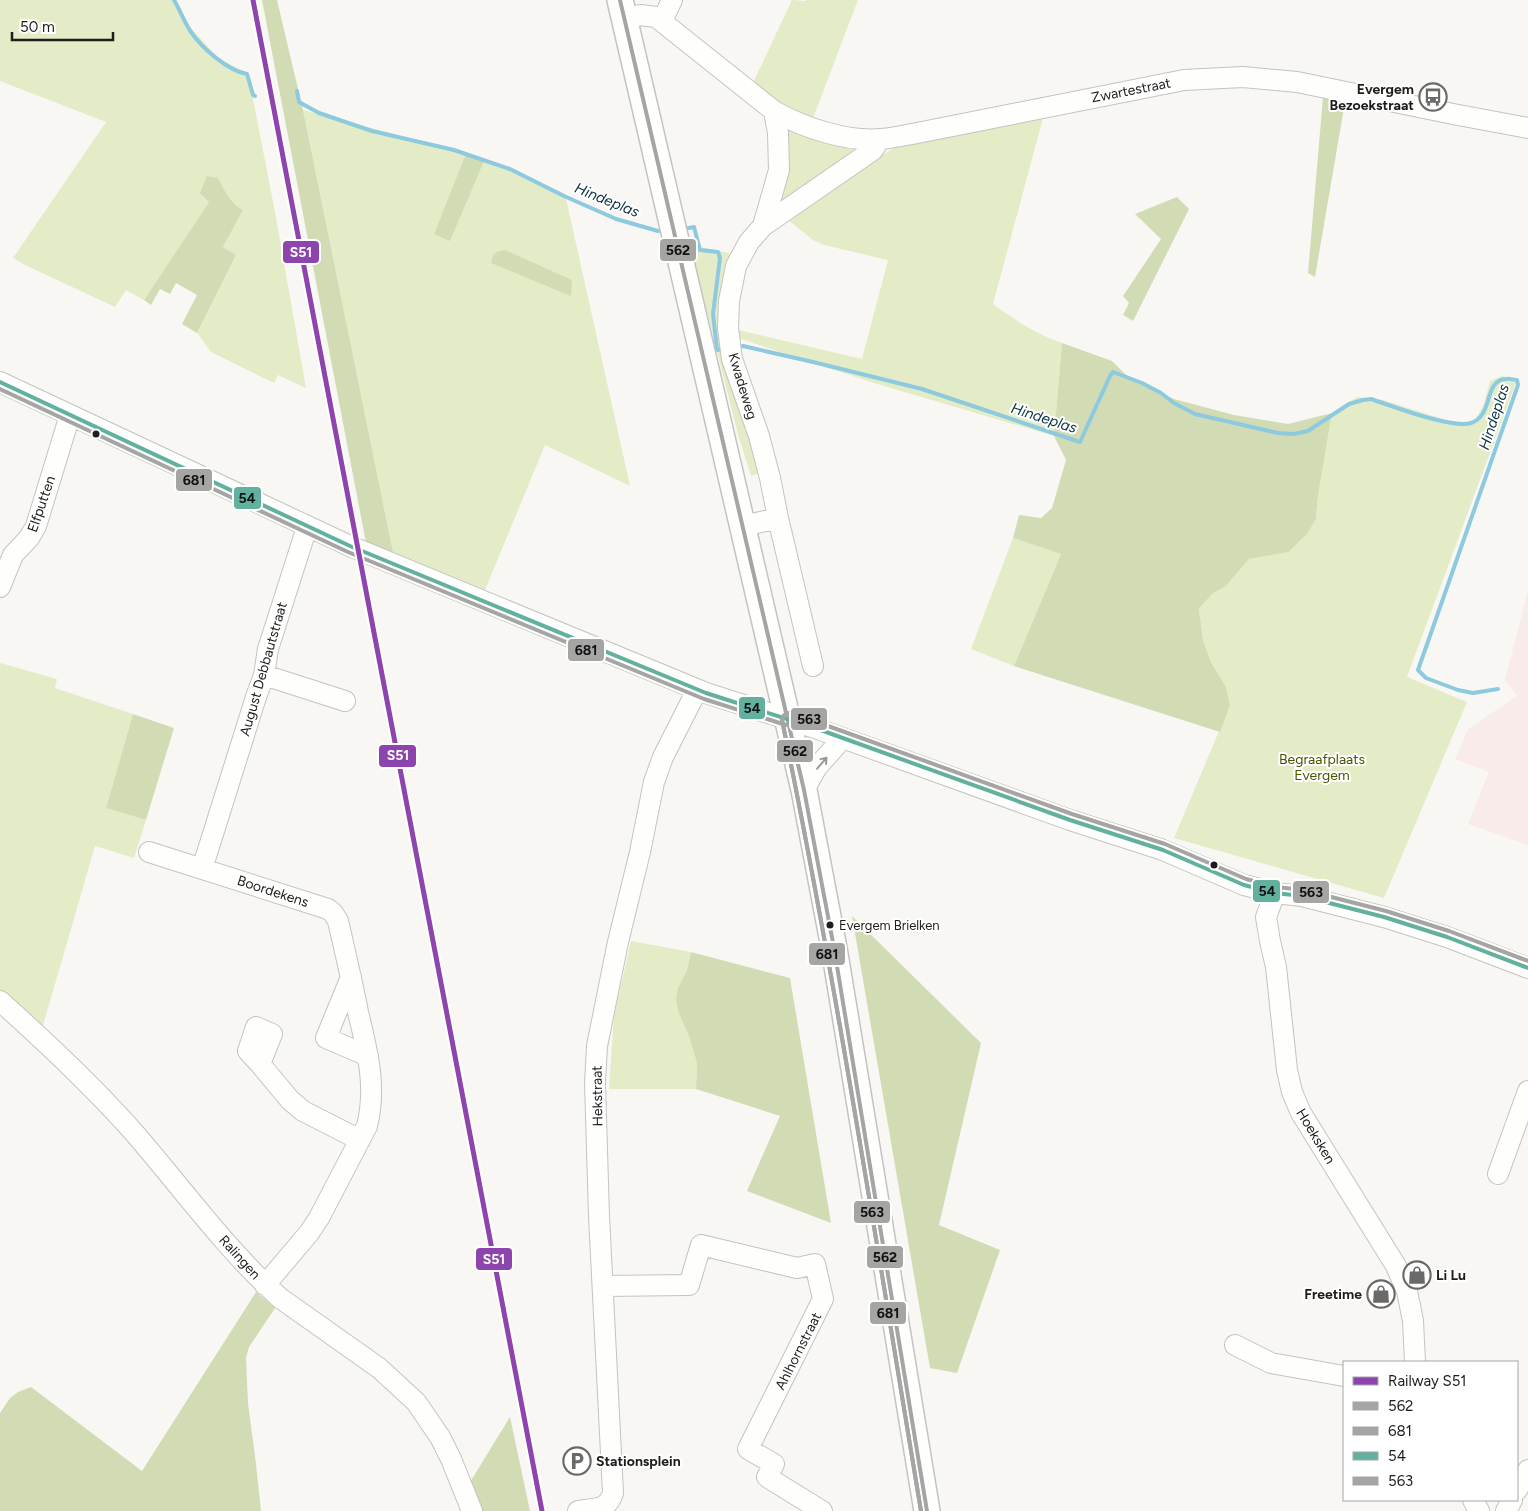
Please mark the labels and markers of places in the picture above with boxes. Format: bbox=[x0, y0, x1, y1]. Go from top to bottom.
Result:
place label: Evergem Bezoekstraat bbox=[1330, 81, 1414, 114]
bus stop icon: Evergem Bezoekstraat bbox=[1418, 82, 1448, 112]
unlabelled marker bbox=[91, 429, 101, 439]
unlabelled marker bbox=[1209, 860, 1219, 870]
place label: Evergem Brielken bbox=[839, 918, 940, 933]
marker: Evergem Brielken bbox=[825, 920, 835, 930]
shop icon: Li Lu bbox=[1402, 1260, 1432, 1290]
place label: Li Lu bbox=[1436, 1267, 1466, 1284]
shop icon: Freetime bbox=[1366, 1279, 1396, 1309]
place label: Freetime bbox=[1304, 1286, 1362, 1303]
parking icon: Stationsplein bbox=[562, 1446, 592, 1476]
place label: Stationsplein bbox=[596, 1453, 681, 1470]

